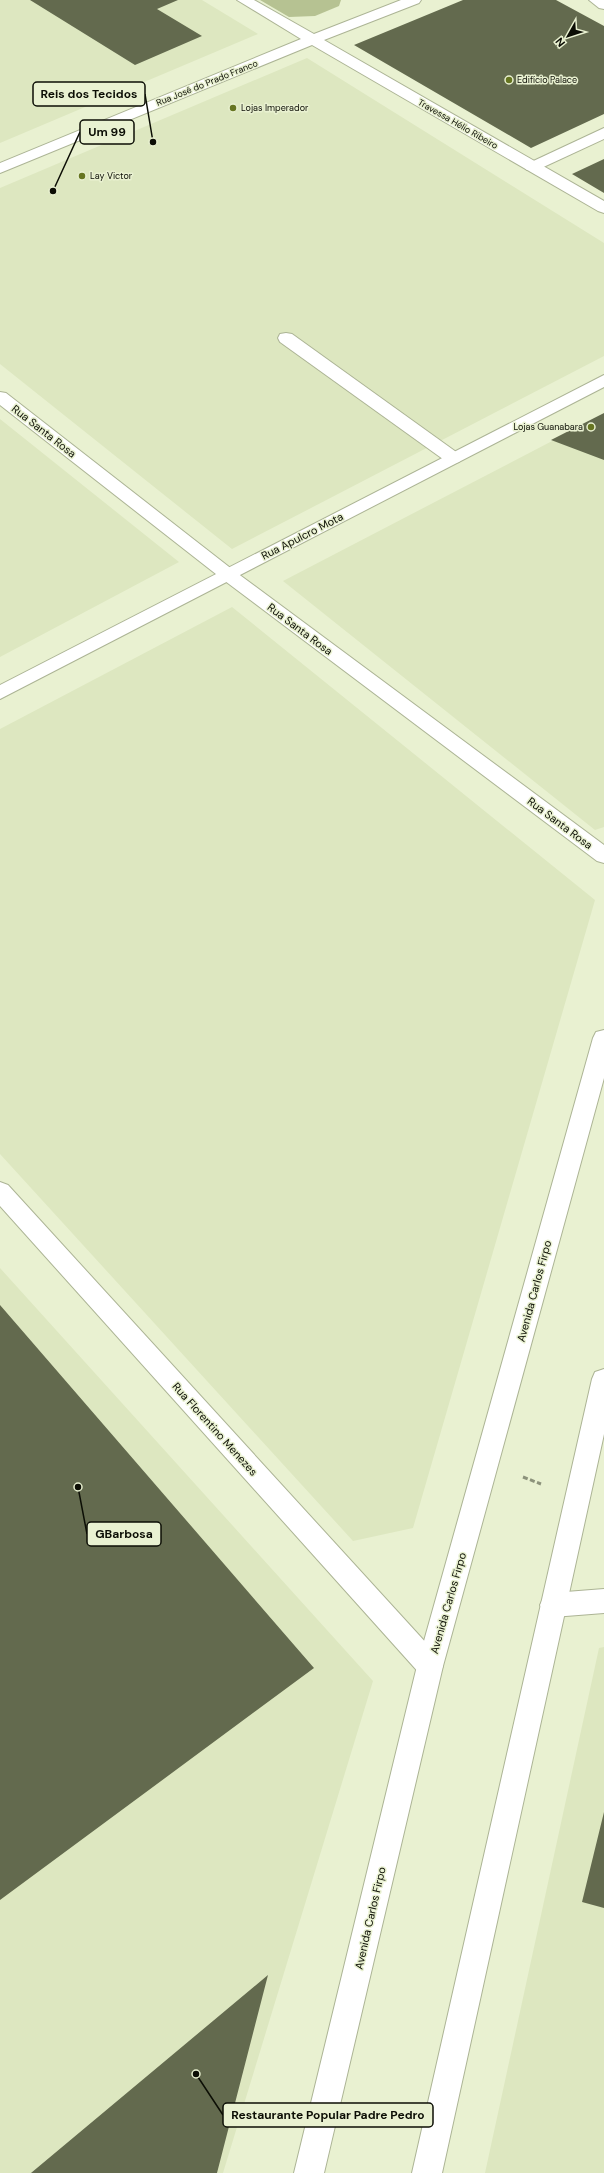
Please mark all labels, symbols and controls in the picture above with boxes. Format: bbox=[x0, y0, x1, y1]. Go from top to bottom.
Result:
north arrow bbox=[548, 16, 588, 56]
text: N bbox=[552, 35, 568, 50]
street label: Rua José do Prado Franco bbox=[154, 57, 260, 109]
place label: Edifício Palace bbox=[517, 74, 577, 86]
marker: Edifício Palace bbox=[504, 75, 514, 85]
callout: Reis dos Tecidos bbox=[33, 82, 145, 106]
text: Reis dos Tecidos bbox=[41, 86, 137, 102]
street label: Travessa Hélio Ribeiro bbox=[416, 96, 500, 152]
place label: Lojas Imperador bbox=[241, 102, 309, 114]
marker: Lojas Imperador bbox=[228, 103, 238, 113]
callout: Um 99 bbox=[80, 120, 134, 144]
text: Um 99 bbox=[88, 124, 126, 140]
place label: Lay Victor bbox=[90, 170, 133, 182]
marker: Lay Victor bbox=[77, 171, 87, 181]
street label: Rua Santa Rosa bbox=[9, 402, 79, 460]
place label: Lojas Guanabara bbox=[513, 421, 583, 433]
marker: Lojas Guanabara bbox=[586, 422, 596, 432]
street label: Rua Apulcro Mota bbox=[259, 509, 345, 563]
street label: Rua Santa Rosa bbox=[265, 600, 335, 658]
street label: Rua Santa Rosa bbox=[525, 794, 595, 852]
street label: Avenida Carlos Firpo bbox=[514, 1239, 554, 1343]
street label: Rua Florentino Menezes bbox=[169, 1379, 261, 1479]
callout: GBarbosa bbox=[87, 1522, 161, 1546]
text: GBarbosa bbox=[95, 1526, 153, 1542]
street label: Avenida Carlos Firpo bbox=[427, 1551, 469, 1655]
street label: Avenida Carlos Firpo bbox=[351, 1865, 389, 1971]
callout: Restaurante Popular Padre Pedro bbox=[223, 2103, 433, 2127]
text: Restaurante Popular Padre Pedro bbox=[231, 2107, 425, 2123]

